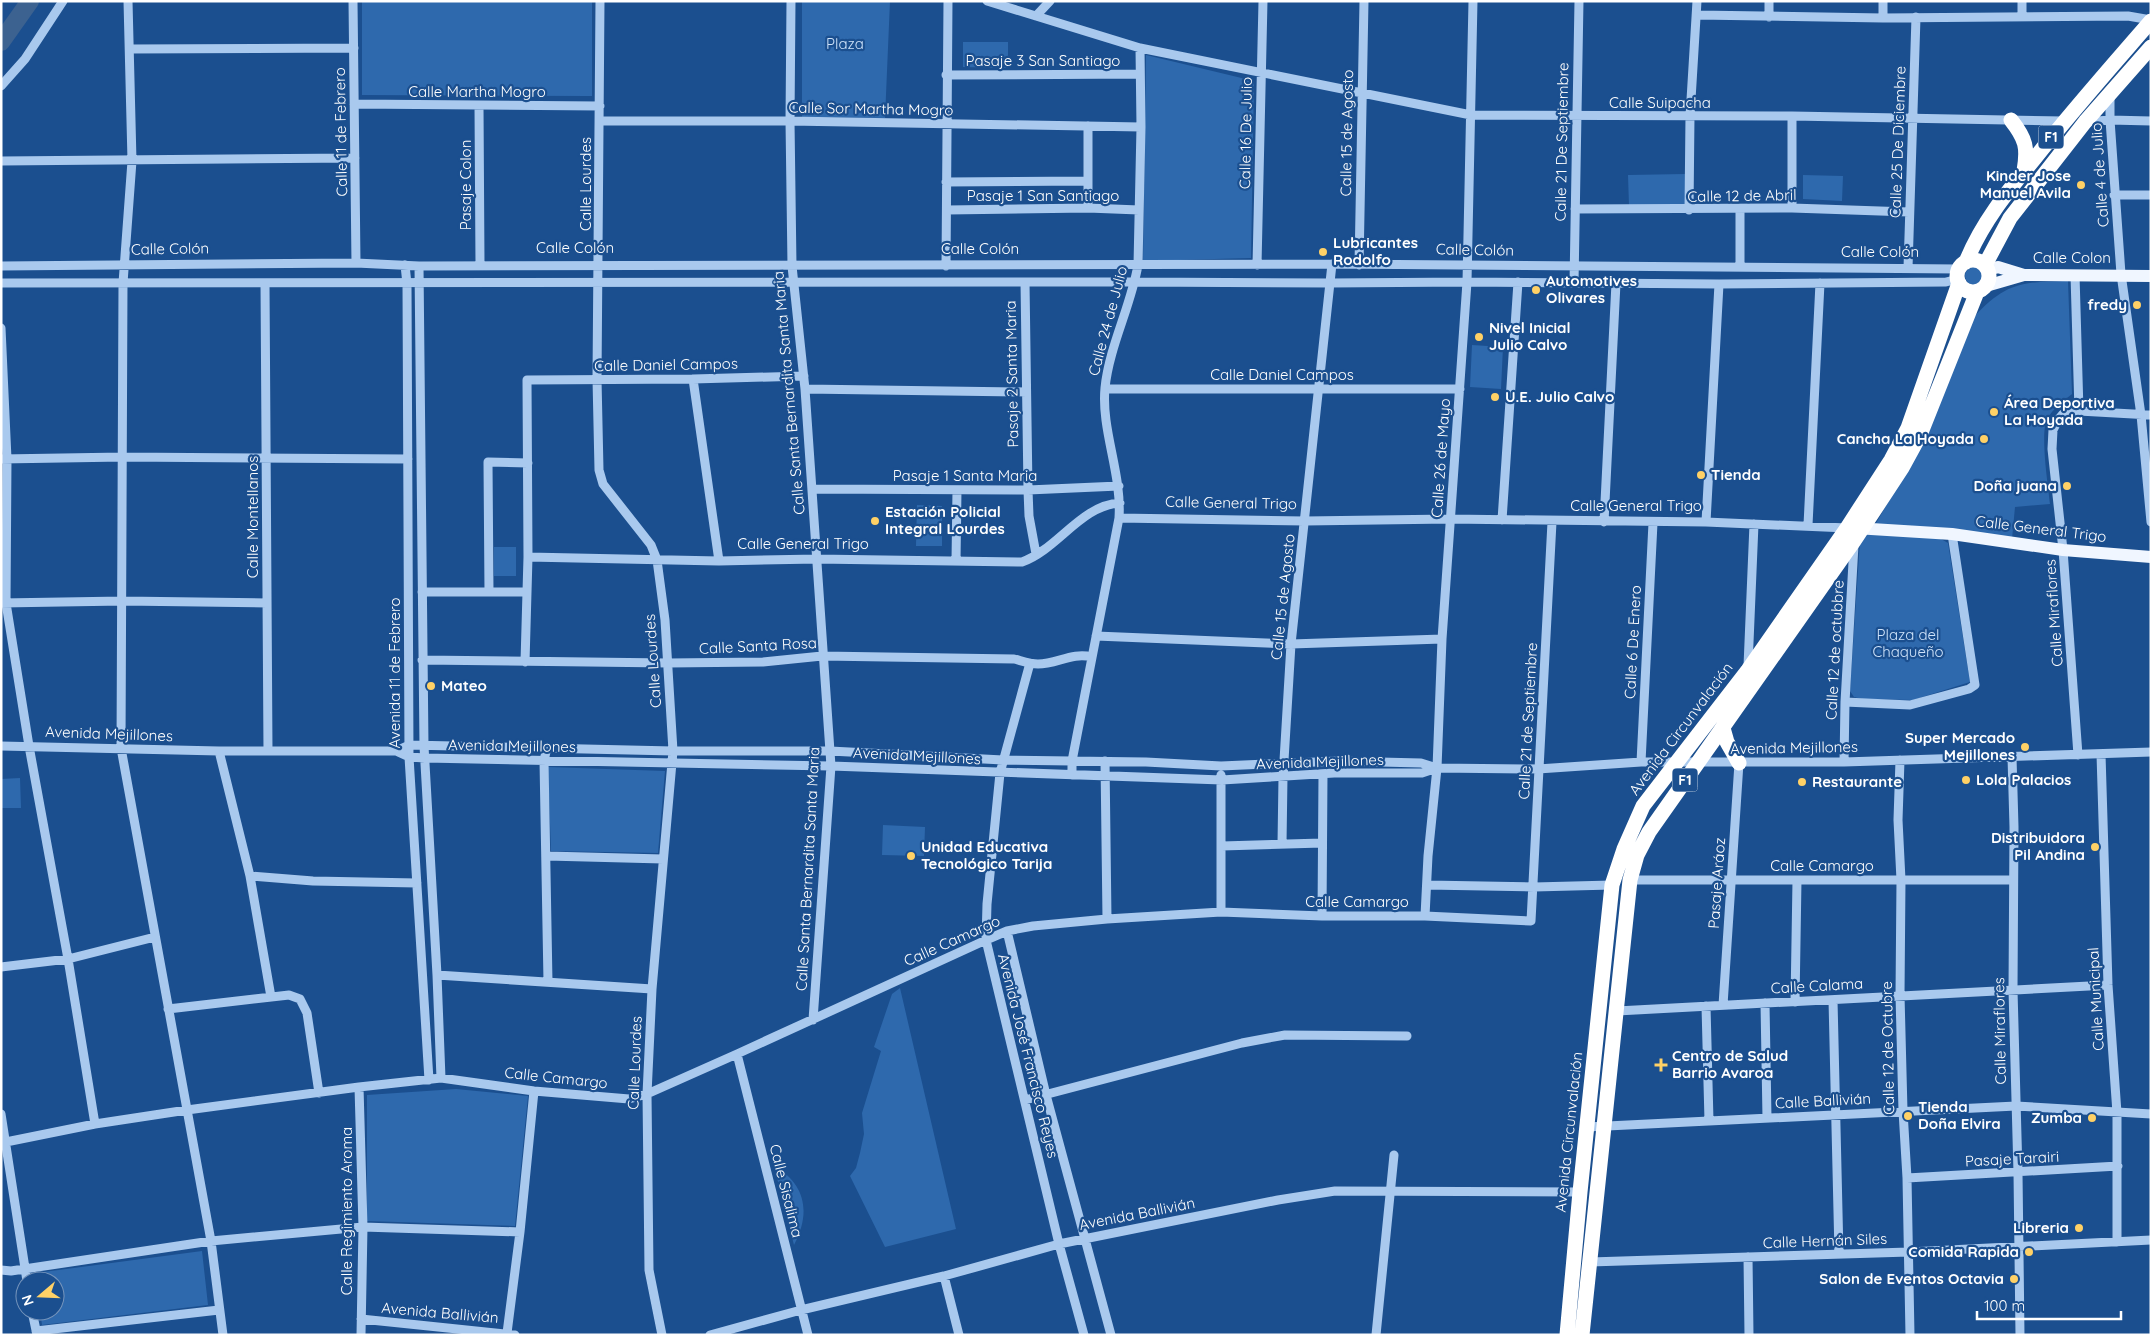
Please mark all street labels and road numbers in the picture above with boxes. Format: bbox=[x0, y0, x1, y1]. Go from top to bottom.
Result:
street label: Pasaje 3 San Santiago bbox=[966, 51, 1120, 70]
street label: Calle 21 De Septiembre bbox=[1551, 62, 1572, 222]
street label: Calle 25 De Diciembre bbox=[1885, 65, 1910, 218]
street label: Calle 11 de Febrero bbox=[330, 67, 351, 197]
street label: Calle 15 de Agosto bbox=[1336, 70, 1357, 196]
street label: Calle 16 De Julio bbox=[1235, 77, 1256, 189]
street label: Calle Martha Mogro bbox=[408, 82, 546, 101]
street label: Calle Suipacha bbox=[1609, 93, 1711, 112]
street label: Calle Sor Martha Mogro bbox=[788, 98, 954, 119]
street label: Calle 4 de Julio bbox=[2086, 122, 2113, 228]
road number: F1 bbox=[2038, 125, 2064, 148]
street label: Calle Lourdes bbox=[576, 137, 595, 231]
street label: Pasaje Colon bbox=[456, 140, 475, 230]
street label: Calle 12 de Abril bbox=[1687, 185, 1797, 206]
street label: Pasaje 1 San Santiago bbox=[967, 186, 1119, 205]
street label: Calle Colón bbox=[131, 238, 209, 259]
street label: Calle Colón bbox=[536, 238, 614, 257]
street label: Calle Colón bbox=[941, 239, 1019, 258]
street label: Calle Colón bbox=[1436, 239, 1514, 260]
street label: Calle Colón bbox=[1841, 242, 1919, 261]
street label: Calle Colon bbox=[2033, 248, 2111, 267]
street label: Calle 24 de Julio bbox=[1084, 264, 1131, 378]
street label: Calle Santa Bernardita Santa Maria bbox=[768, 270, 809, 516]
street label: Pasaje 2 Santa Maria bbox=[1001, 300, 1022, 448]
street label: Calle Daniel Campos bbox=[594, 354, 738, 375]
street label: Calle Daniel Campos bbox=[1210, 365, 1354, 384]
street label: Calle 26 de Mayo bbox=[1427, 398, 1454, 518]
street label: Calle Montellanos bbox=[243, 456, 262, 578]
street label: Pasaje 1 Santa Maria bbox=[893, 466, 1037, 485]
street label: Calle General Trigo bbox=[1165, 492, 1297, 513]
street label: Calle General Trigo bbox=[1570, 496, 1702, 515]
street label: Calle General Trigo bbox=[1975, 511, 2108, 546]
street label: Calle 15 de Agosto bbox=[1266, 533, 1299, 661]
street label: Calle General Trigo bbox=[737, 534, 869, 553]
street label: Calle Miraflores bbox=[2040, 559, 2067, 667]
street label: Calle 12 de octubbre bbox=[1821, 579, 1848, 721]
street label: Calle 6 De Enero bbox=[1620, 585, 1645, 699]
street label: Avenida 11 de Febrero bbox=[385, 598, 404, 748]
street label: Calle Lourdes bbox=[640, 614, 665, 708]
street label: Calle Santa Rosa bbox=[699, 633, 817, 658]
street label: Calle 21 de Septiembre bbox=[1514, 642, 1541, 800]
street label: Avenida Circunvalación bbox=[1624, 659, 1737, 799]
street label: Avenida Mejillones bbox=[45, 722, 173, 745]
street label: Avenida Mejillones bbox=[448, 735, 576, 756]
street label: Avenida Mejillones bbox=[1730, 737, 1858, 758]
street label: Avenida Mejillones bbox=[853, 743, 981, 768]
street label: Calle Santa Bernardita Santa Maria bbox=[792, 746, 823, 992]
street label: Avenida Mejillones bbox=[1256, 750, 1384, 773]
road number: F1 bbox=[1672, 768, 1698, 792]
street label: Pasaje Aráoz bbox=[1704, 837, 1729, 929]
street label: Calle Camargo bbox=[1770, 856, 1874, 875]
street label: Calle Camargo bbox=[1305, 892, 1409, 911]
street label: Calle Camargo bbox=[901, 911, 1003, 970]
street label: Calle Municipal bbox=[2083, 947, 2108, 1051]
street label: Avenida José Francisco Reyes bbox=[994, 952, 1063, 1160]
street label: Calle Calama bbox=[1770, 974, 1864, 997]
street label: Calle Miraflores bbox=[1989, 977, 2010, 1085]
street label: Calle 12 de Octubre bbox=[1877, 981, 1898, 1115]
street label: Calle Lourdes bbox=[623, 1016, 646, 1110]
street label: Avenida Circunvalación bbox=[1551, 1051, 1586, 1213]
street label: Calle Camargo bbox=[504, 1063, 609, 1092]
street label: Calle Ballivián bbox=[1775, 1088, 1871, 1113]
street label: Calle Regimiento Aroma bbox=[337, 1127, 356, 1295]
street label: Calle Sisalima bbox=[766, 1142, 807, 1240]
street label: Pasaje Tarairi bbox=[1964, 1147, 2060, 1170]
street label: Avenida Ballivián bbox=[1077, 1193, 1196, 1234]
street label: Calle Hernán Siles bbox=[1763, 1229, 1887, 1252]
street label: Avenida Ballivián bbox=[381, 1298, 499, 1327]

